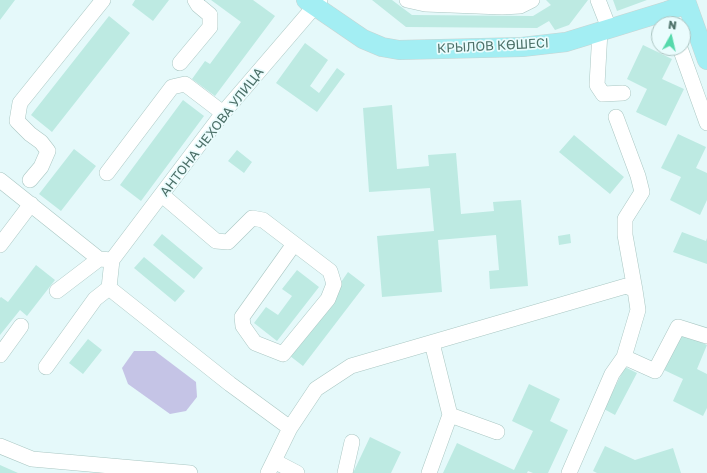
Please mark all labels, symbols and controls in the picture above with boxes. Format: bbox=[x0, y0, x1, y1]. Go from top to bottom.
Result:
north arrow bbox=[651, 16, 691, 56]
text: N bbox=[668, 18, 678, 32]
street label: КРЫЛОВ КӨШЕСІ bbox=[437, 35, 549, 57]
street label: АНТОНА ЧЕХОВА УЛИЦА bbox=[157, 65, 267, 199]

